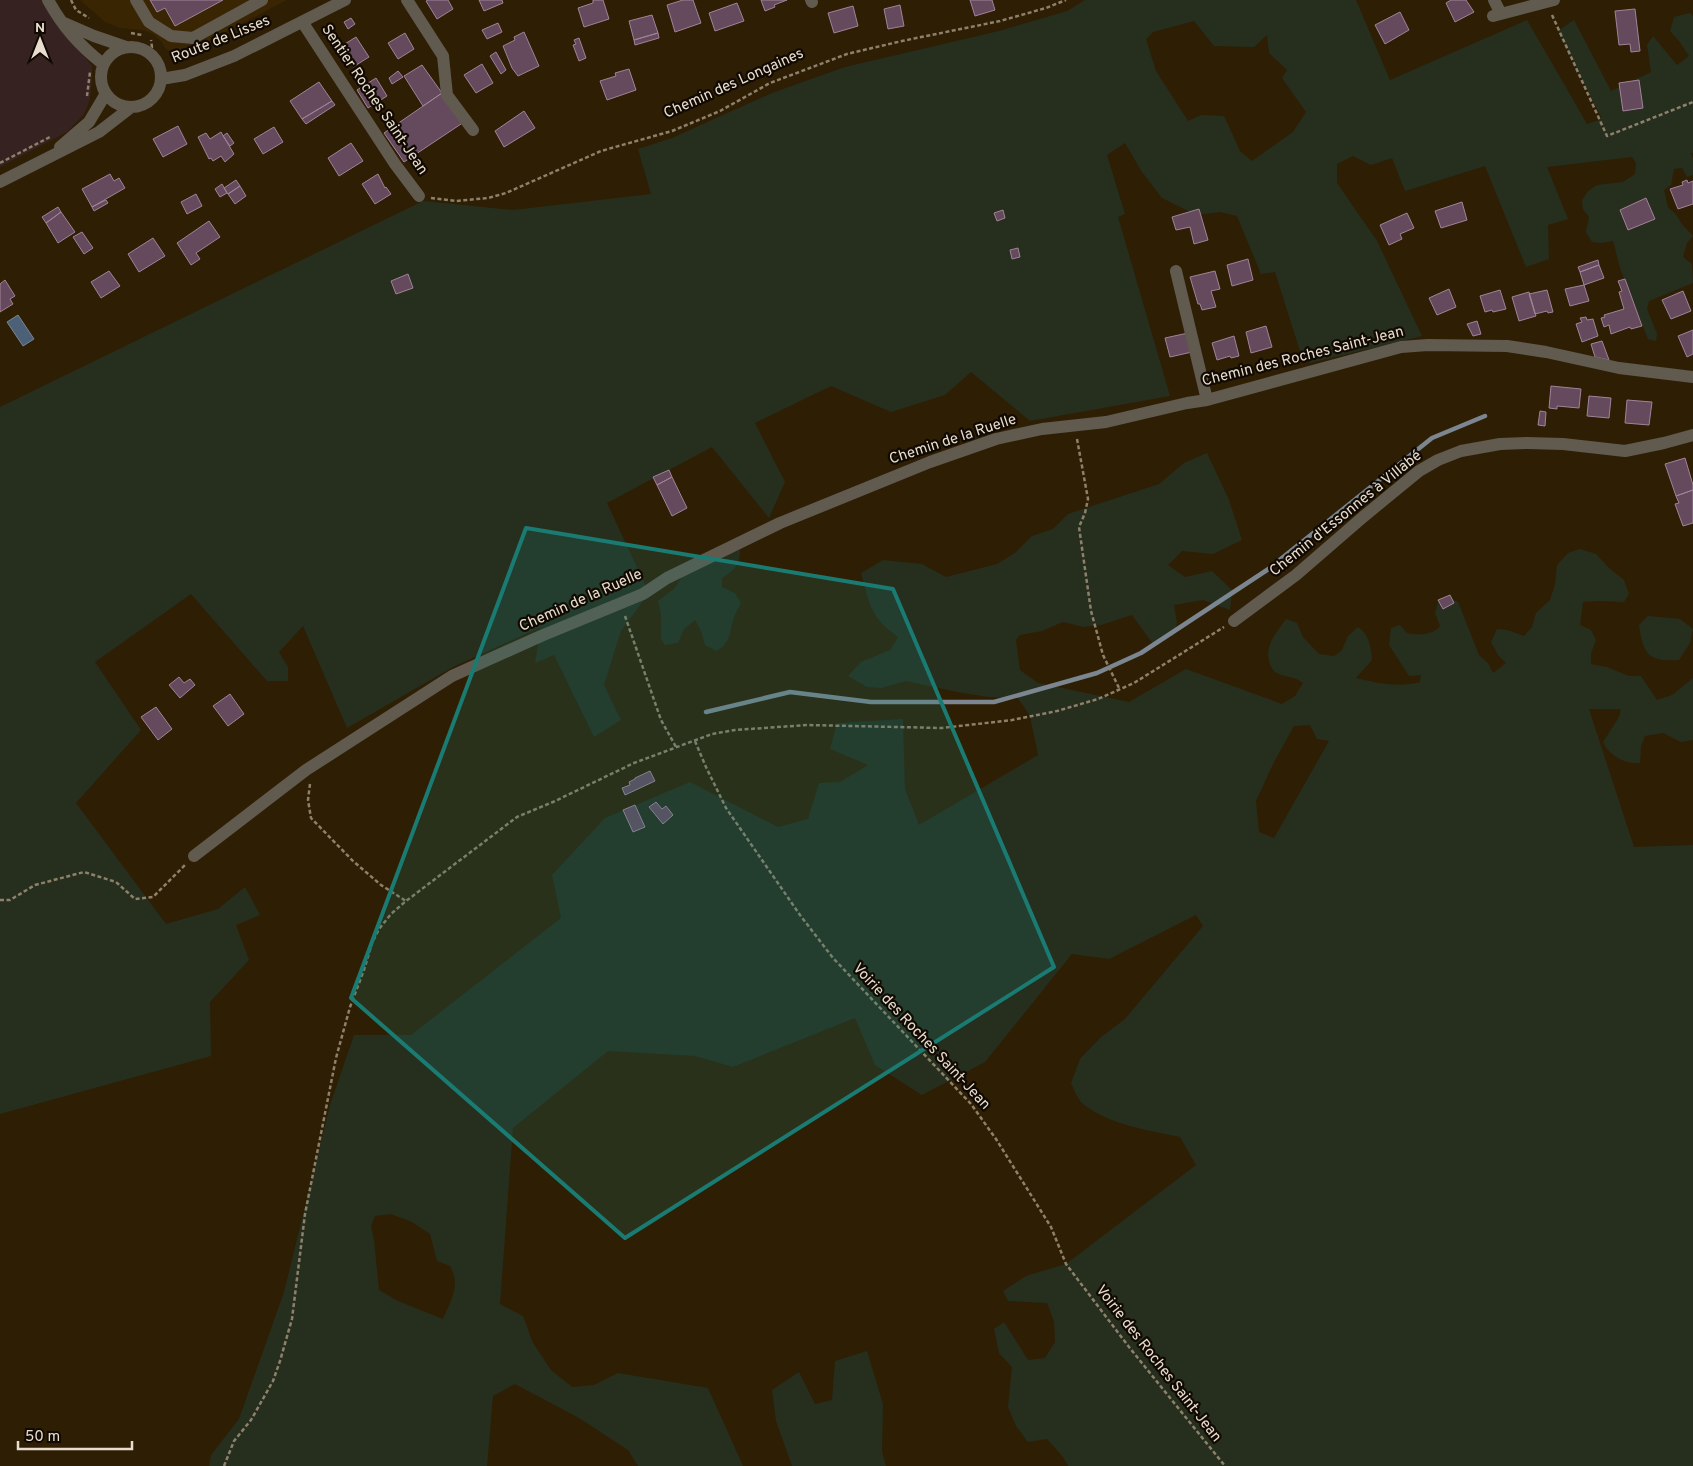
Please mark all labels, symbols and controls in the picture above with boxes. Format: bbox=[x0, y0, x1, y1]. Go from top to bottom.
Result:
street label: Route de Lisses bbox=[169, 12, 273, 68]
north arrow bbox=[15, 15, 65, 65]
text: N bbox=[35, 20, 45, 37]
street label: Sentier Roches Saint-Jean bbox=[317, 21, 431, 179]
street label: Chemin des Longaines bbox=[661, 45, 807, 123]
street label: Chemin des Roches Saint-Jean bbox=[1200, 323, 1406, 391]
street label: Chemin de la Ruelle bbox=[887, 410, 1019, 470]
street label: Chemin d'Essonnes à Villabé bbox=[1266, 447, 1426, 581]
street label: Chemin de la Ruelle bbox=[517, 565, 645, 637]
street label: Voirie des Roches Saint-Jean bbox=[848, 960, 994, 1114]
street label: Voirie des Roches Saint-Jean bbox=[1091, 1282, 1225, 1446]
scale bar bbox=[18, 1418, 131, 1450]
text: 50 m bbox=[25, 1428, 60, 1447]

